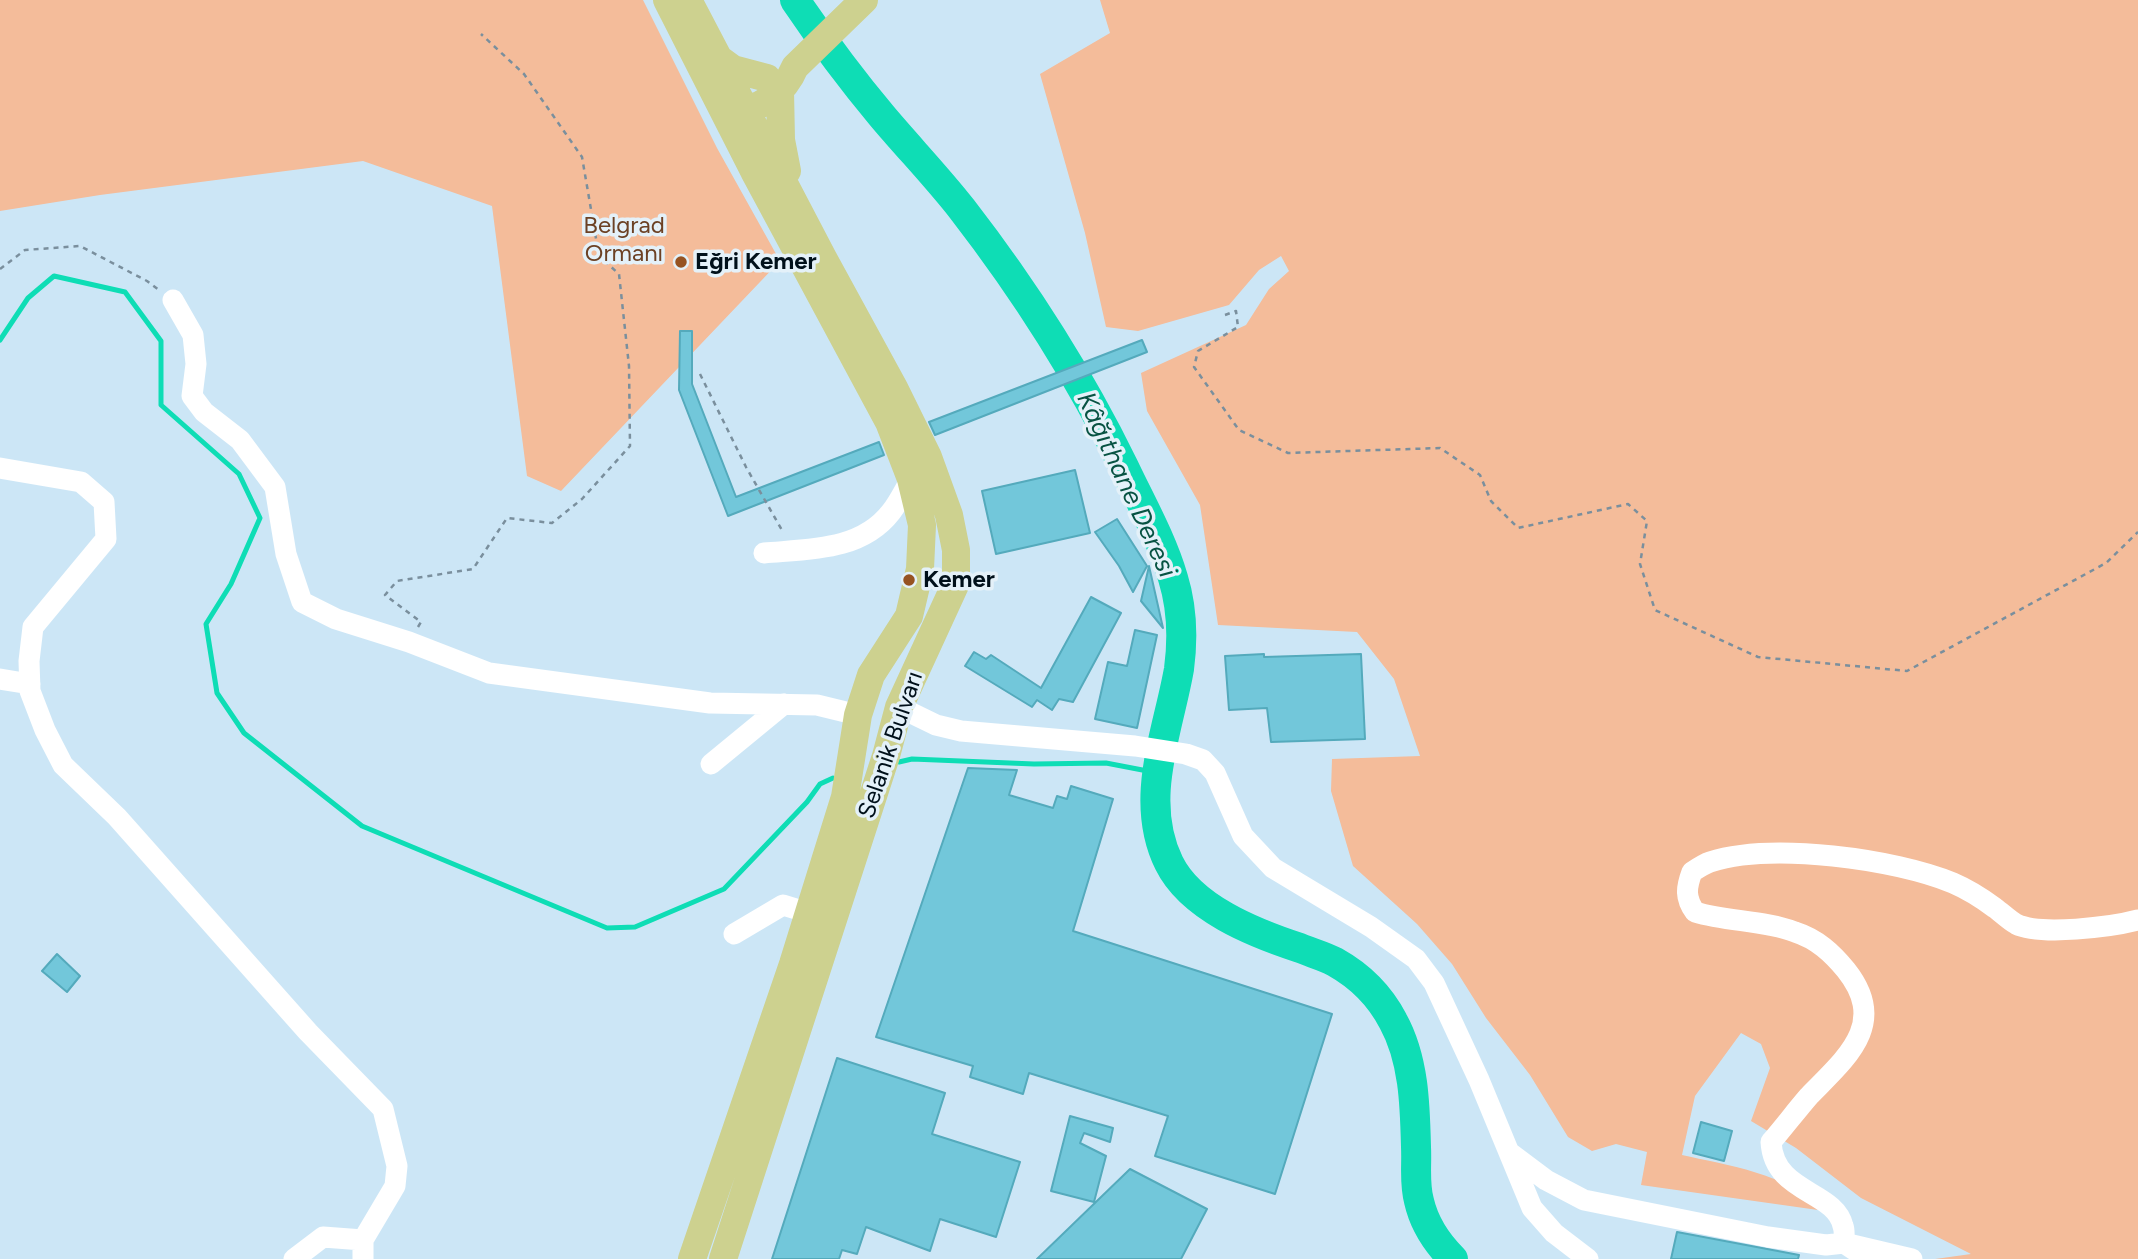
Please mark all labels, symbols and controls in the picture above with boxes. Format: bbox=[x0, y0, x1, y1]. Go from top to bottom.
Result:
park label: Belgrad Ormanı bbox=[583, 212, 665, 268]
place label: Eğri Kemer bbox=[695, 248, 817, 276]
marker: Eğri Kemer bbox=[673, 254, 689, 270]
water label: Kâğıthane Deresi bbox=[1069, 387, 1183, 583]
place label: Kemer bbox=[923, 566, 995, 594]
marker: Kemer bbox=[901, 572, 917, 588]
street label: Selanik Bulvarı bbox=[852, 668, 930, 822]

